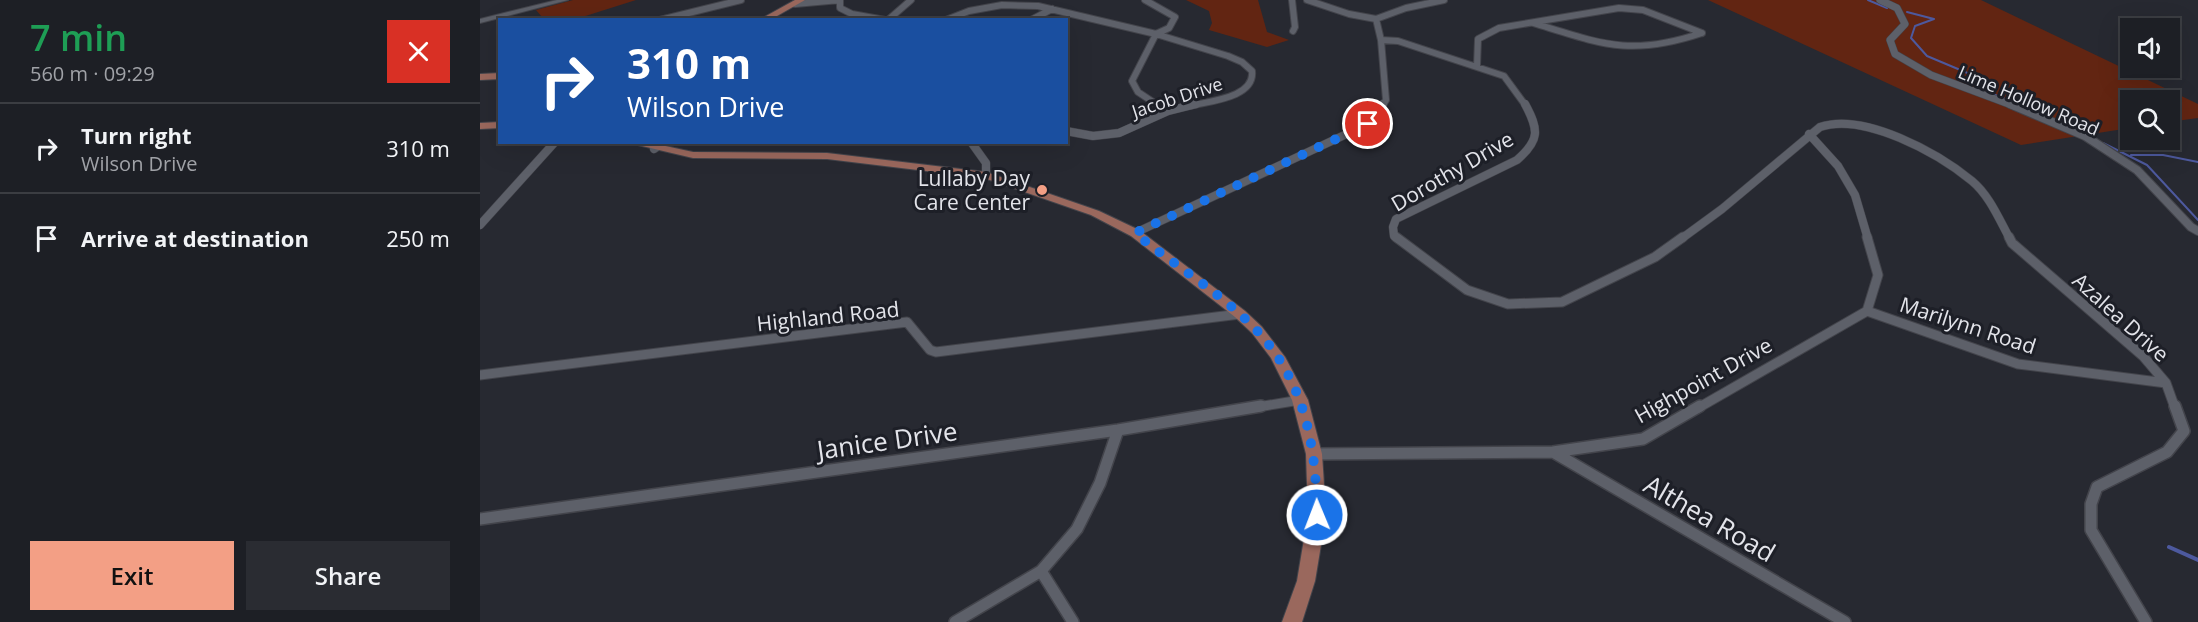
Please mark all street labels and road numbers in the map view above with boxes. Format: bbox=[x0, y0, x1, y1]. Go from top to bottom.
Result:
street label: Lime Hollow Road bbox=[1955, 59, 2103, 141]
street label: Jacob Drive bbox=[1127, 71, 1225, 124]
street label: Dorothy Drive bbox=[1386, 125, 1518, 217]
street label: Azalea Drive bbox=[2067, 266, 2175, 368]
street label: Marilynn Road bbox=[1896, 290, 2040, 360]
street label: Highland Road bbox=[755, 295, 901, 337]
street label: Highpoint Drive bbox=[1629, 331, 1777, 429]
street label: Janice Drive bbox=[812, 412, 960, 468]
street label: Althea Road bbox=[1638, 466, 1782, 570]

